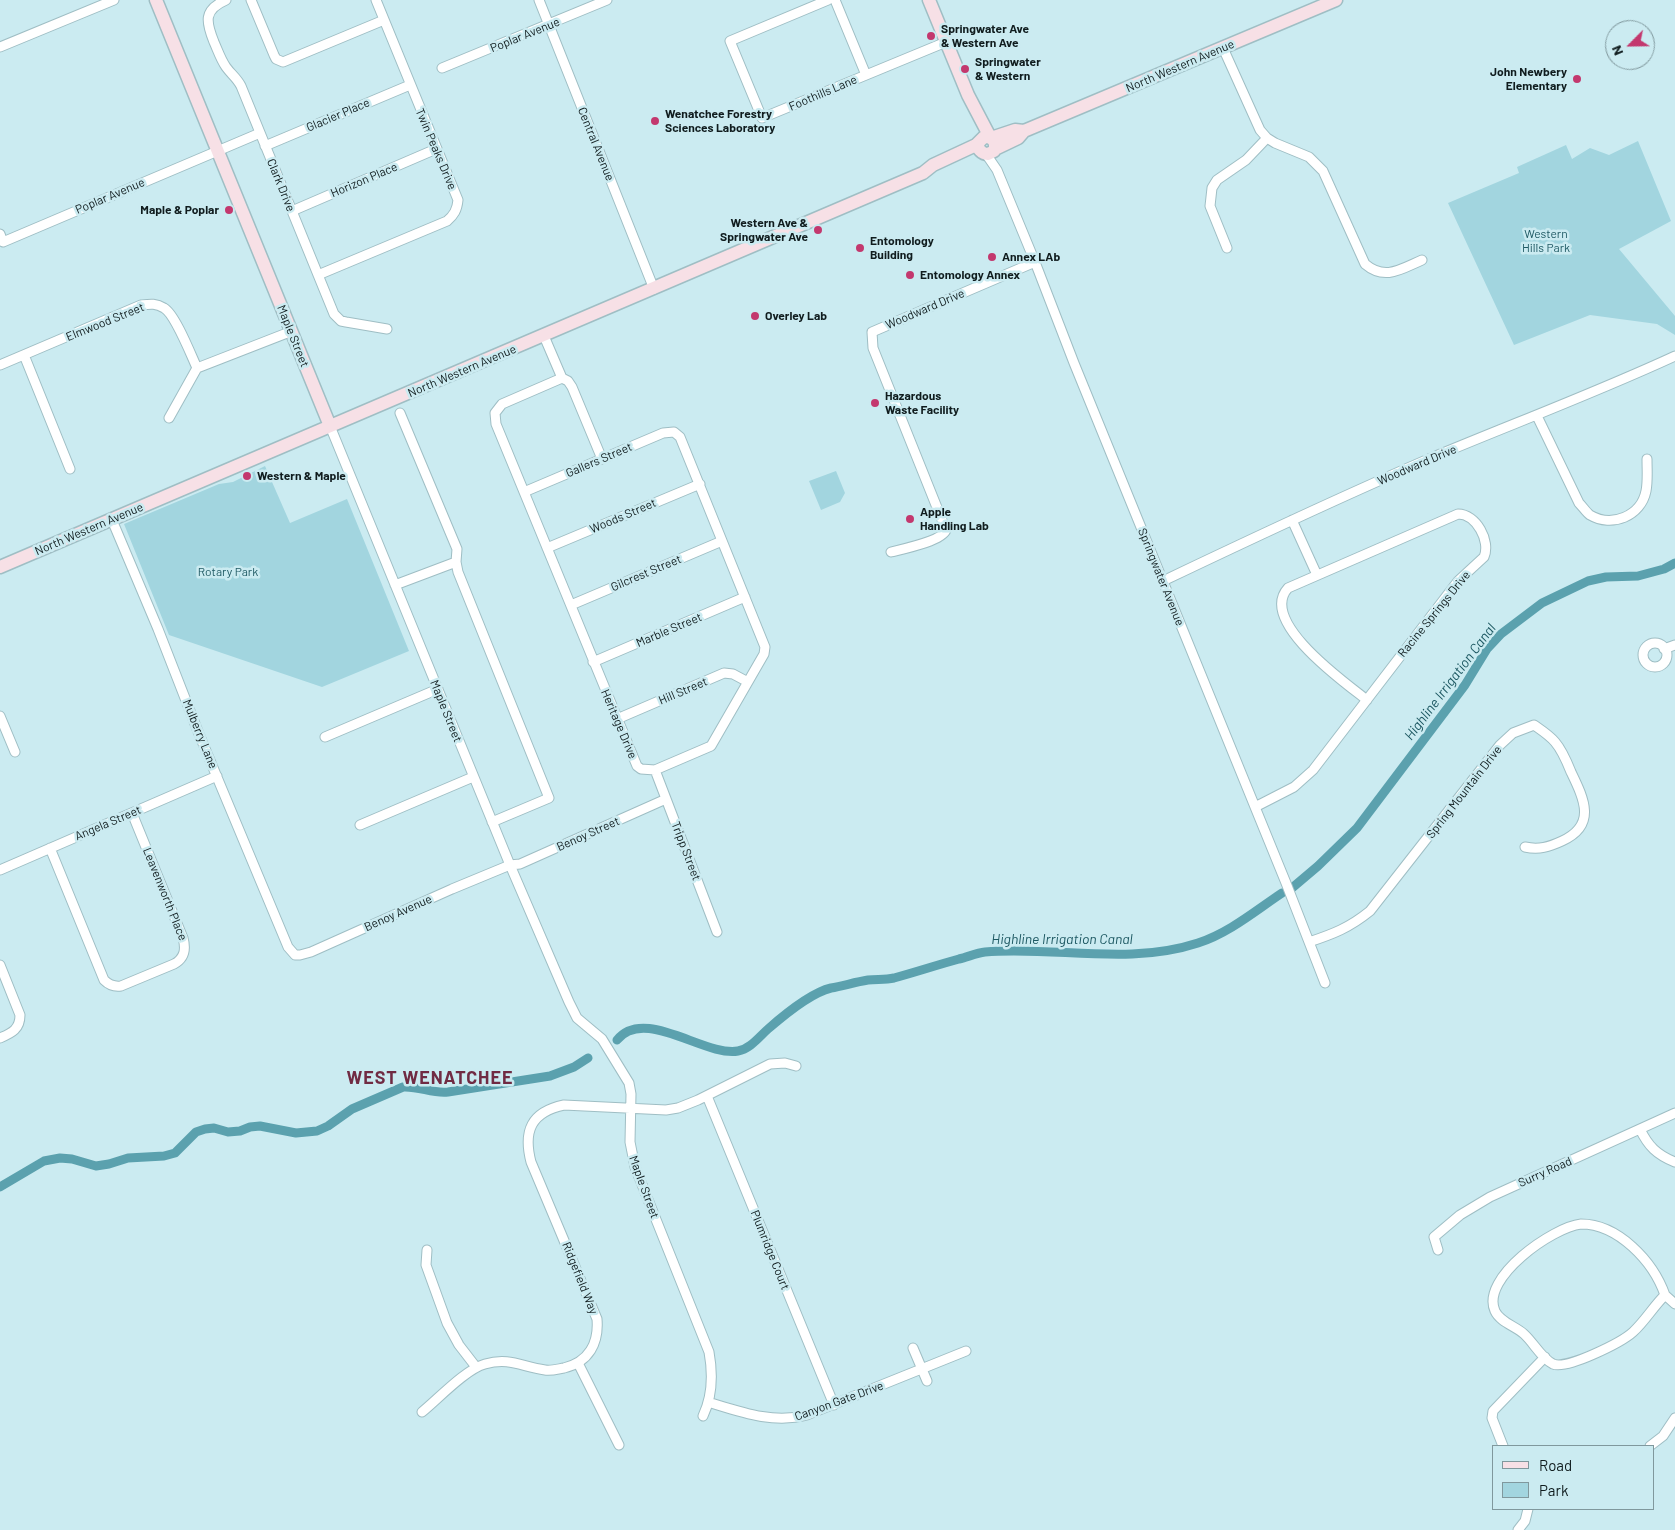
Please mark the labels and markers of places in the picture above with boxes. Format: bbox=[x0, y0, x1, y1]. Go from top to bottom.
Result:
place label: Springwater Ave & Western Ave bbox=[941, 22, 1029, 50]
marker: Springwater Ave & Western Ave bbox=[925, 30, 937, 42]
place label: Springwater & Western bbox=[975, 55, 1041, 83]
marker: Springwater & Western bbox=[959, 63, 971, 75]
place label: John Newbery Elementary bbox=[1490, 65, 1567, 93]
marker: John Newbery Elementary bbox=[1571, 73, 1583, 85]
place label: Wenatchee Forestry Sciences Laboratory bbox=[665, 107, 775, 135]
marker: Wenatchee Forestry Sciences Laboratory bbox=[649, 115, 661, 127]
place label: Maple & Poplar bbox=[140, 203, 219, 217]
marker: Maple & Poplar bbox=[223, 204, 235, 216]
place label: Western Ave & Springwater Ave bbox=[720, 216, 808, 244]
marker: Western Ave & Springwater Ave bbox=[812, 224, 824, 236]
place label: Entomology Building bbox=[870, 234, 934, 262]
marker: Entomology Building bbox=[854, 242, 866, 254]
place label: Annex LAb bbox=[1002, 250, 1060, 264]
marker: Annex LAb bbox=[986, 251, 998, 263]
place label: Entomology Annex bbox=[920, 268, 1020, 282]
marker: Entomology Annex bbox=[904, 269, 916, 281]
place label: Overley Lab bbox=[765, 309, 827, 323]
marker: Overley Lab bbox=[749, 310, 761, 322]
place label: Hazardous Waste Facility bbox=[885, 389, 959, 417]
marker: Hazardous Waste Facility bbox=[869, 397, 881, 409]
place label: Western & Maple bbox=[257, 469, 346, 483]
marker: Western & Maple bbox=[241, 470, 253, 482]
place label: Apple Handling Lab bbox=[920, 505, 989, 533]
marker: Apple Handling Lab bbox=[904, 513, 916, 525]

